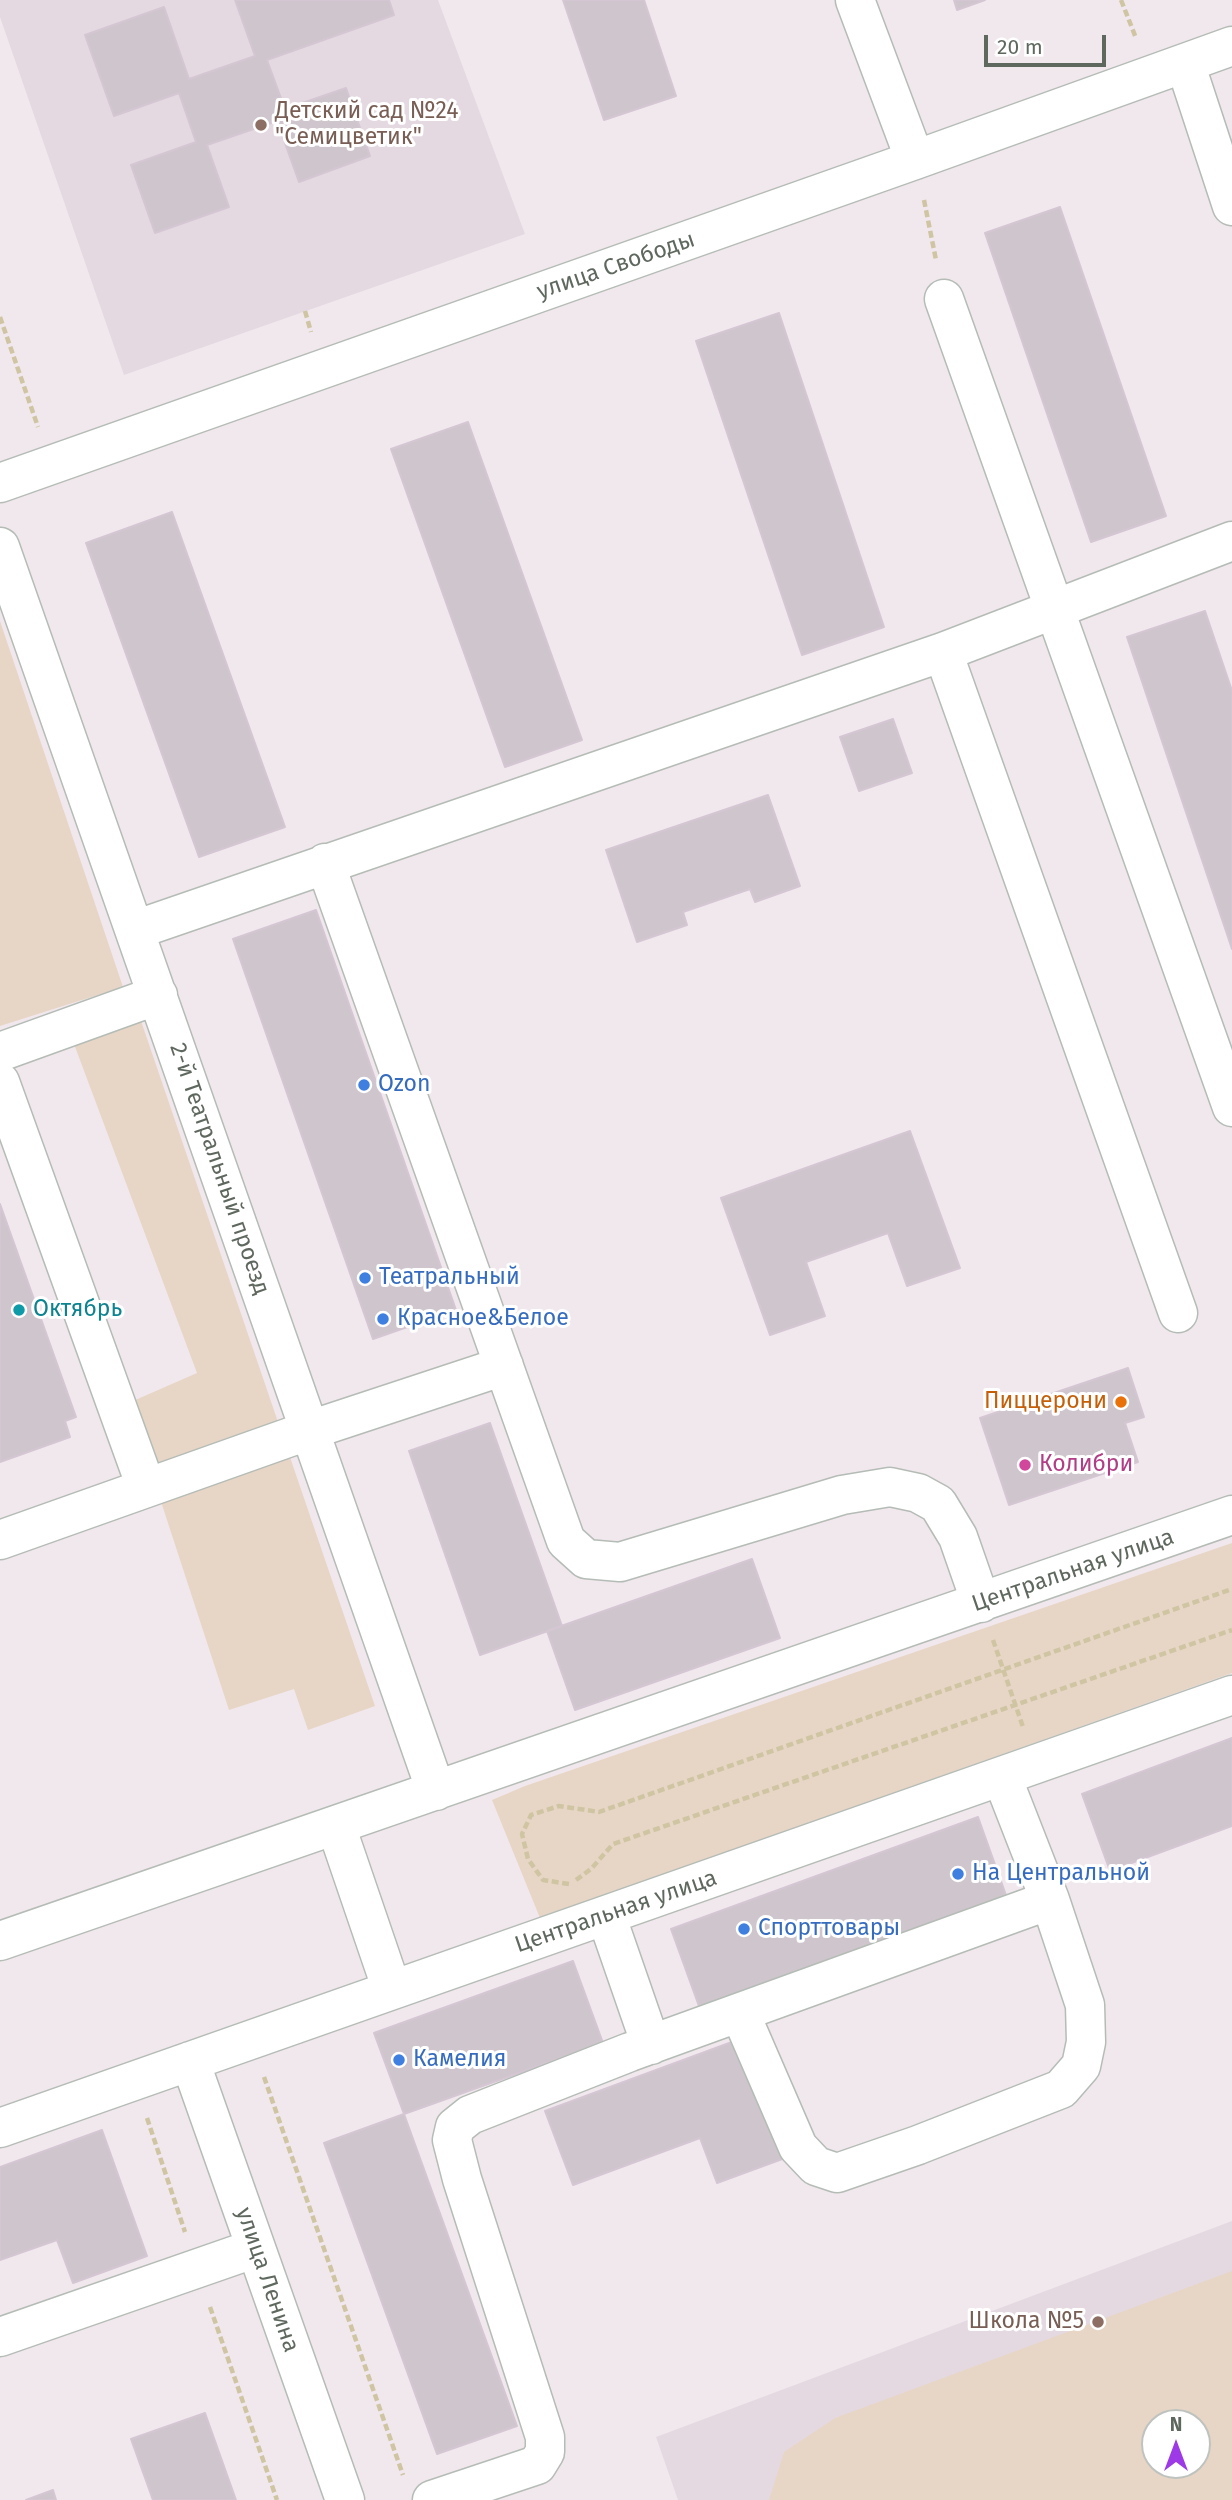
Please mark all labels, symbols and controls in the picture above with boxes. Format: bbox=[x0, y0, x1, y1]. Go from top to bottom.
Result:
scale bar bbox=[987, 21, 1110, 65]
text: 20 m bbox=[997, 34, 1043, 60]
place label: Детский сад №24 "Семицветик" bbox=[275, 98, 458, 152]
marker: Детский сад №24 "Семицветик" bbox=[253, 117, 269, 133]
street label: улица Свободы bbox=[533, 226, 699, 306]
street label: 2-й Театральный проезд bbox=[163, 1040, 275, 1298]
place label: Ozon bbox=[378, 1071, 430, 1099]
marker: Ozon bbox=[356, 1077, 372, 1093]
place label: Театральный bbox=[379, 1264, 520, 1292]
marker: Театральный bbox=[357, 1270, 373, 1286]
place label: Октябрь bbox=[33, 1296, 122, 1324]
marker: Октябрь bbox=[11, 1302, 27, 1318]
place label: Красное&Белое bbox=[397, 1305, 569, 1333]
marker: Красное&Белое bbox=[375, 1311, 391, 1327]
place label: Пиццерони bbox=[984, 1388, 1107, 1416]
marker: Пиццерони bbox=[1113, 1394, 1129, 1410]
place label: Колибри bbox=[1039, 1451, 1133, 1479]
marker: Колибри bbox=[1017, 1457, 1033, 1473]
street label: Центральная улица bbox=[968, 1523, 1178, 1619]
place label: На Центральной bbox=[972, 1860, 1150, 1888]
street label: Центральная улица bbox=[511, 1864, 721, 1960]
marker: На Центральной bbox=[950, 1866, 966, 1882]
place label: Спорттовары bbox=[758, 1915, 900, 1943]
marker: Спорттовары bbox=[736, 1921, 752, 1937]
place label: Камелия bbox=[413, 2046, 506, 2074]
marker: Камелия bbox=[391, 2052, 407, 2068]
street label: улица Ленина bbox=[229, 2204, 305, 2356]
place label: Школа №5 bbox=[969, 2308, 1084, 2336]
marker: Школа №5 bbox=[1090, 2314, 1106, 2330]
north arrow bbox=[1141, 2409, 1211, 2479]
text: N bbox=[1170, 2413, 1182, 2436]

